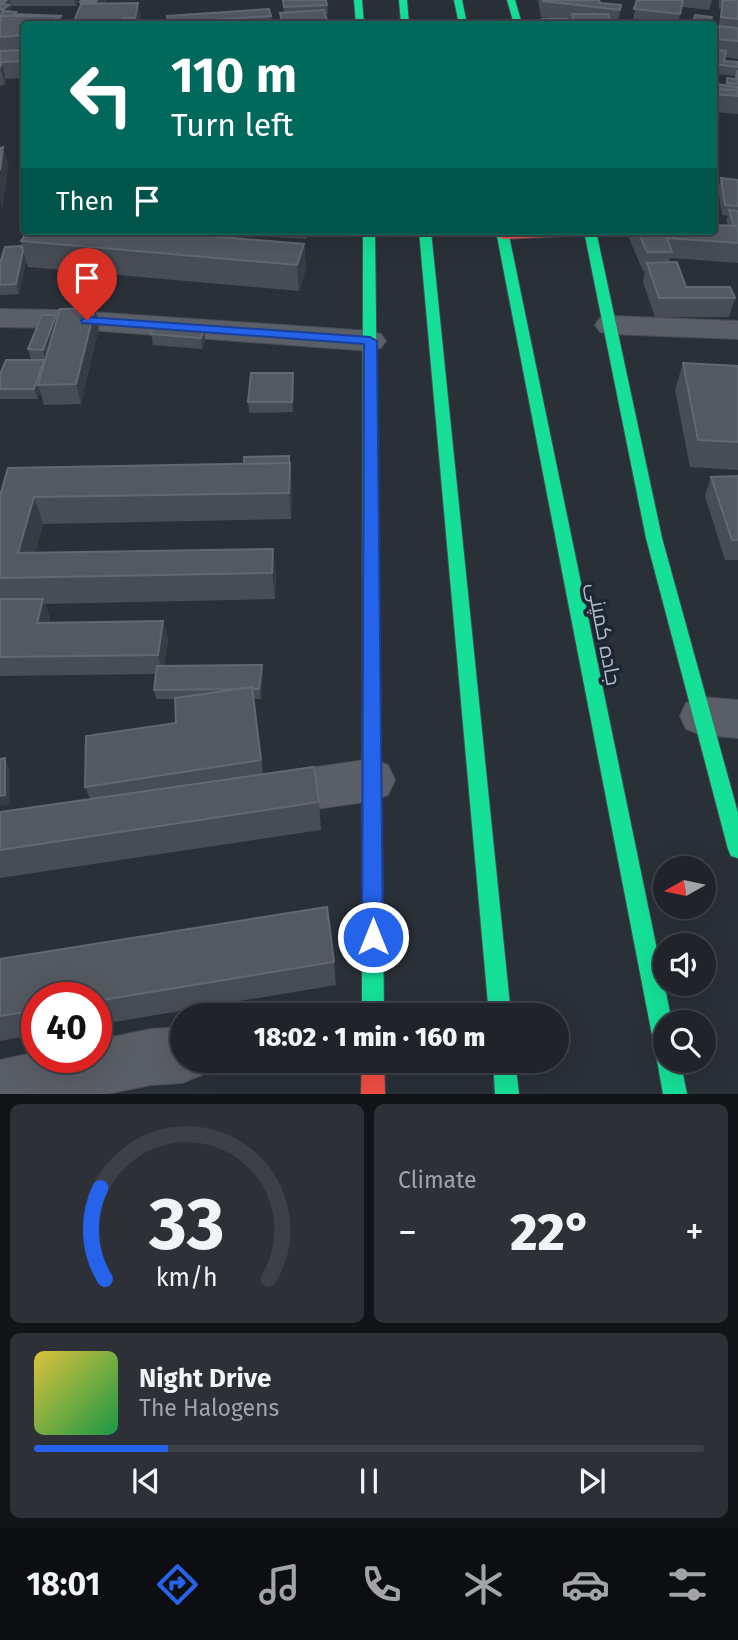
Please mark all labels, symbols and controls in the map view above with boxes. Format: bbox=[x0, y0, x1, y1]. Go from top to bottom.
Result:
text: 110 m bbox=[171, 46, 297, 105]
icon: left bbox=[56, 49, 147, 140]
text: Turn left bbox=[171, 106, 293, 144]
icon: arrive bbox=[128, 182, 166, 220]
text: Then bbox=[56, 186, 114, 217]
pin bbox=[57, 248, 117, 320]
icon: arrive bbox=[68, 259, 106, 297]
street label: جاده کمپنی bbox=[581, 580, 627, 688]
north arrow bbox=[653, 856, 716, 919]
map controls bbox=[653, 856, 716, 1073]
position arrow bbox=[336, 900, 410, 974]
button: sound bbox=[653, 933, 716, 996]
speed limit sign: 40 bbox=[21, 982, 112, 1073]
button: search bbox=[653, 1010, 716, 1073]
text: 18:02 · 1 min · 160 m bbox=[254, 1022, 485, 1053]
text: Climate bbox=[398, 1166, 477, 1194]
text: 33 bbox=[148, 1182, 225, 1269]
text: 22° bbox=[510, 1201, 592, 1264]
text: − bbox=[398, 1209, 417, 1255]
text: + bbox=[685, 1209, 704, 1255]
text: km/h bbox=[156, 1263, 218, 1293]
text: Night Drive bbox=[139, 1363, 271, 1394]
text: The Halogens bbox=[139, 1394, 279, 1422]
icon: previous bbox=[127, 1462, 165, 1500]
icon: pause bbox=[350, 1462, 388, 1500]
icon: next bbox=[573, 1462, 611, 1500]
icon: directions bbox=[153, 1560, 202, 1609]
icon: music bbox=[255, 1560, 304, 1609]
icon: phone bbox=[357, 1560, 406, 1609]
icon: climate bbox=[459, 1560, 508, 1609]
icon: car bbox=[561, 1560, 610, 1609]
icon: filters bbox=[663, 1560, 712, 1609]
text: 18:01 bbox=[26, 1565, 100, 1603]

